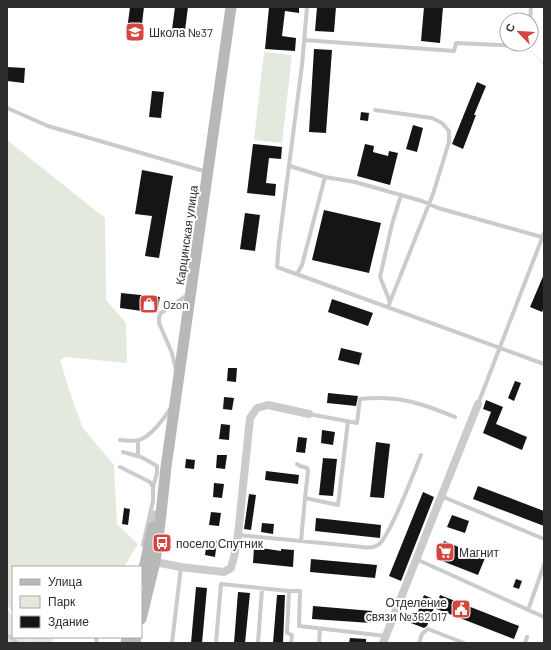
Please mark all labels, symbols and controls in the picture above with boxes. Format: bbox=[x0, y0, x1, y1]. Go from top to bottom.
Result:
north arrow bbox=[499, 12, 539, 52]
school or university icon: Школа №37 bbox=[124, 21, 146, 43]
text: С bbox=[502, 21, 517, 34]
place label: Школа №37 bbox=[149, 25, 213, 39]
street label: Карцинская улица bbox=[172, 184, 201, 286]
shop icon: Ozon bbox=[138, 293, 160, 315]
place label: Ozon bbox=[163, 297, 189, 311]
bus stop icon: посело Спутник bbox=[151, 532, 173, 554]
place label: посело Спутник bbox=[176, 536, 264, 551]
supermarket icon: Магнит bbox=[434, 541, 456, 563]
place label: Магнит bbox=[459, 545, 500, 559]
legend bbox=[12, 566, 142, 638]
text: Улица bbox=[48, 574, 82, 589]
text: Парк bbox=[48, 594, 76, 609]
place label: Отделение связи №362017 bbox=[366, 595, 447, 623]
public building icon: Отделение связи №362017 bbox=[450, 598, 472, 620]
text: Здание bbox=[48, 614, 89, 629]

